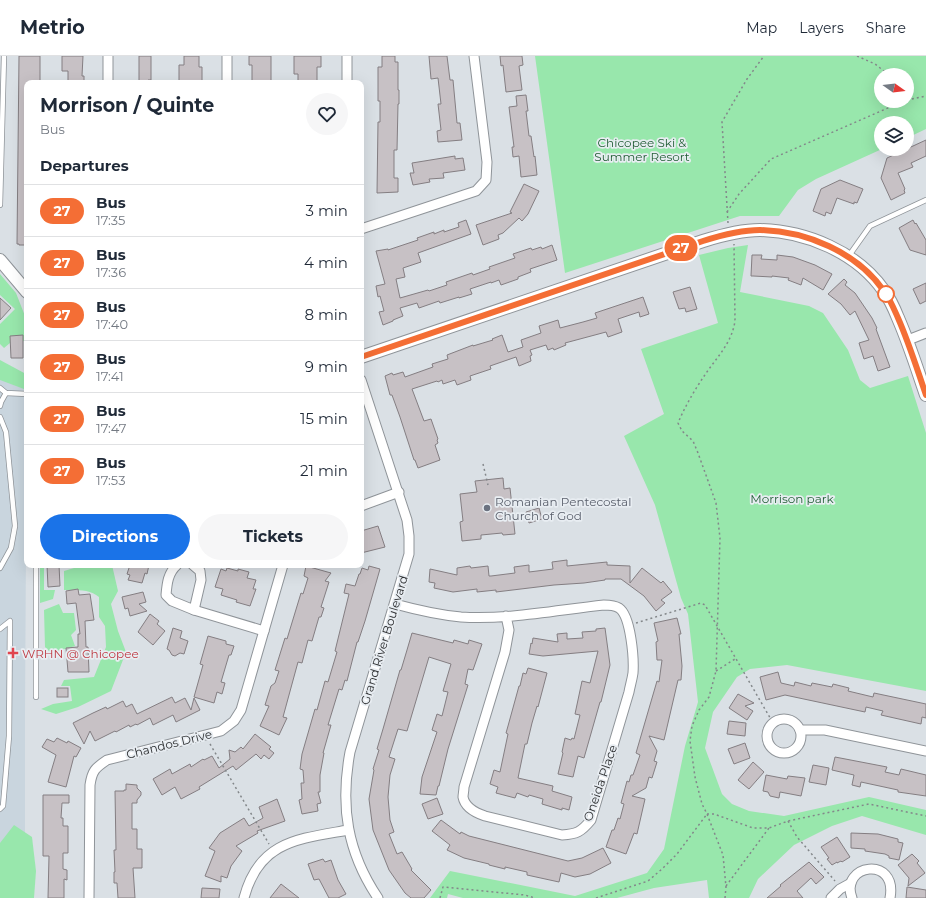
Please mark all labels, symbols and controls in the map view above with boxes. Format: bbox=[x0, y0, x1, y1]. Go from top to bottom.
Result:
text: Metrio bbox=[20, 16, 85, 39]
text: Map bbox=[746, 19, 777, 37]
text: Layers bbox=[799, 19, 844, 37]
text: Share bbox=[866, 19, 906, 37]
north arrow bbox=[874, 68, 914, 108]
map controls bbox=[874, 68, 914, 156]
button: heart bbox=[306, 93, 348, 135]
text: Morrison / Quinte bbox=[40, 94, 214, 117]
button: layers bbox=[874, 116, 914, 156]
text: Bus bbox=[40, 121, 65, 137]
park label: Chicopee Ski & Summer Resort bbox=[594, 135, 690, 164]
text: Departures bbox=[40, 156, 129, 175]
text: Bus bbox=[96, 193, 126, 212]
text: 3 min bbox=[306, 201, 348, 220]
text: 27 bbox=[54, 202, 70, 220]
text: 17:35 bbox=[96, 212, 125, 228]
line badge: 27 bbox=[663, 235, 699, 261]
text: 27 bbox=[673, 239, 689, 257]
text: Bus bbox=[96, 245, 126, 264]
text: 4 min bbox=[304, 253, 348, 272]
text: 27 bbox=[54, 254, 70, 272]
text: 17:36 bbox=[96, 264, 126, 280]
unlabelled marker bbox=[877, 285, 895, 303]
text: Bus bbox=[96, 297, 126, 316]
text: 8 min bbox=[304, 305, 348, 324]
text: 27 bbox=[54, 306, 70, 324]
text: 17:40 bbox=[96, 316, 128, 332]
text: Bus bbox=[96, 349, 126, 368]
text: 9 min bbox=[305, 357, 348, 376]
text: 27 bbox=[54, 358, 70, 376]
text: 17:41 bbox=[96, 368, 124, 384]
text: Bus bbox=[96, 401, 126, 420]
text: 15 min bbox=[300, 409, 348, 428]
text: 27 bbox=[54, 410, 70, 428]
text: 17:47 bbox=[96, 420, 126, 436]
text: Bus bbox=[96, 453, 126, 472]
text: 21 min bbox=[300, 461, 348, 480]
text: 27 bbox=[54, 462, 70, 480]
text: 17:53 bbox=[96, 472, 125, 488]
park label: Morrison park bbox=[750, 491, 835, 506]
place label: Romanian Pentecostal Church of God bbox=[495, 494, 631, 523]
marker: Romanian Pentecostal Church of God bbox=[482, 503, 492, 513]
button: Directions bbox=[40, 514, 190, 560]
button: Tickets bbox=[198, 514, 348, 560]
street label: Grand River Boulevard bbox=[357, 573, 411, 707]
place label: WRHN @ Chicopee bbox=[22, 646, 139, 661]
marker: WRHN @ Chicopee bbox=[7, 647, 19, 659]
street label: Chandos Drive bbox=[125, 726, 213, 762]
street label: Oneida Place bbox=[580, 743, 620, 823]

